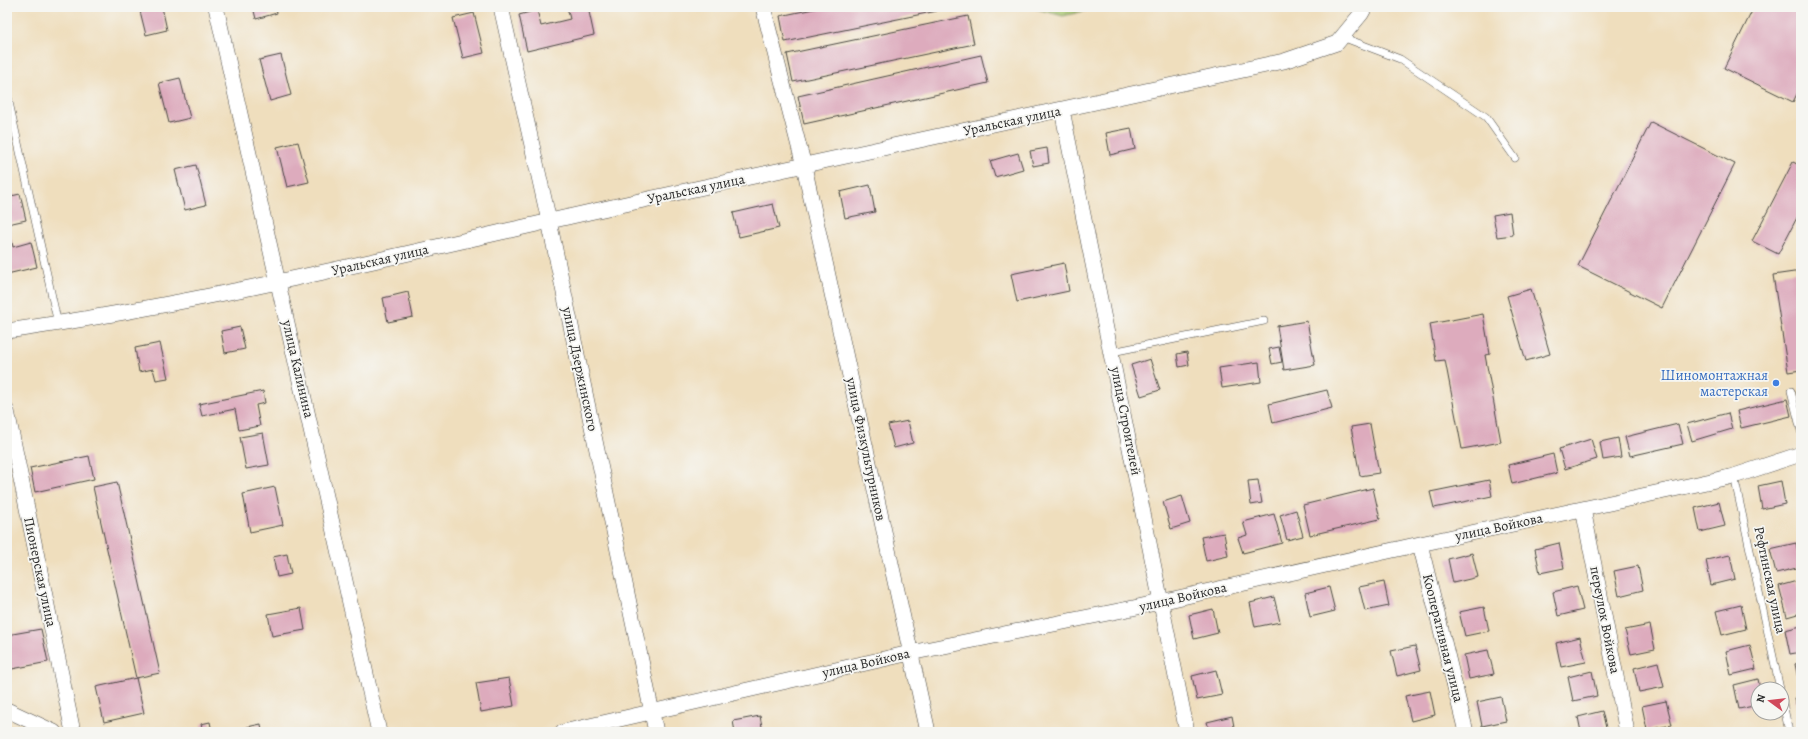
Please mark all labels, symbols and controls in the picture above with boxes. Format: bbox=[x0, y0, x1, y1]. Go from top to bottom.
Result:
street label: Уральская улица bbox=[961, 101, 1063, 141]
street label: Уральская улица bbox=[645, 169, 747, 209]
street label: Уральская улица bbox=[330, 239, 431, 280]
street label: улица Дзержинского bbox=[557, 304, 602, 433]
street label: улица Калинина bbox=[277, 317, 319, 420]
street label: улица Строителей bbox=[1106, 364, 1146, 477]
place label: Шиномонтажная мастерская bbox=[1661, 366, 1768, 401]
street label: улица Физкультурников bbox=[841, 375, 891, 523]
marker: Шиномонтажная мастерская bbox=[1771, 378, 1781, 388]
street label: улица Войкова bbox=[1452, 508, 1545, 546]
street label: Пионерская улица bbox=[19, 515, 61, 629]
street label: Рефтинская улица bbox=[1749, 525, 1791, 636]
street label: переулок Войкова bbox=[1585, 565, 1625, 676]
street label: Кооперативная улица bbox=[1418, 572, 1468, 705]
street label: улица Войкова bbox=[1136, 578, 1229, 617]
street label: улица Войкова bbox=[819, 644, 912, 683]
north arrow bbox=[1750, 681, 1790, 721]
text: N bbox=[1753, 693, 1769, 704]

